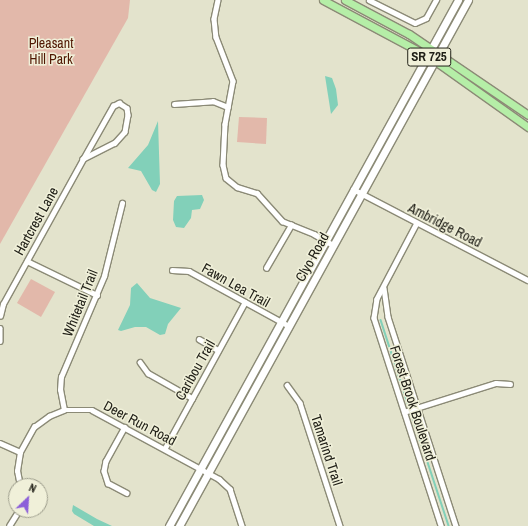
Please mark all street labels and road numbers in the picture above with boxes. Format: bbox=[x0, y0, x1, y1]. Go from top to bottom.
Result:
road number: SR 725 bbox=[407, 46, 451, 68]
street label: Hartcrest Lane bbox=[10, 184, 62, 258]
street label: Ambridge Road bbox=[405, 199, 485, 251]
street label: Clyo Road bbox=[292, 229, 332, 285]
street label: Fawn Lea Trail bbox=[199, 259, 273, 311]
street label: Whitetail Trail bbox=[59, 267, 101, 339]
street label: Caribou Trail bbox=[172, 337, 218, 403]
street label: Forest Brook Boulevard bbox=[386, 343, 440, 463]
street label: Deer Run Road bbox=[101, 397, 179, 449]
street label: Tamarind Trail bbox=[308, 412, 346, 488]

